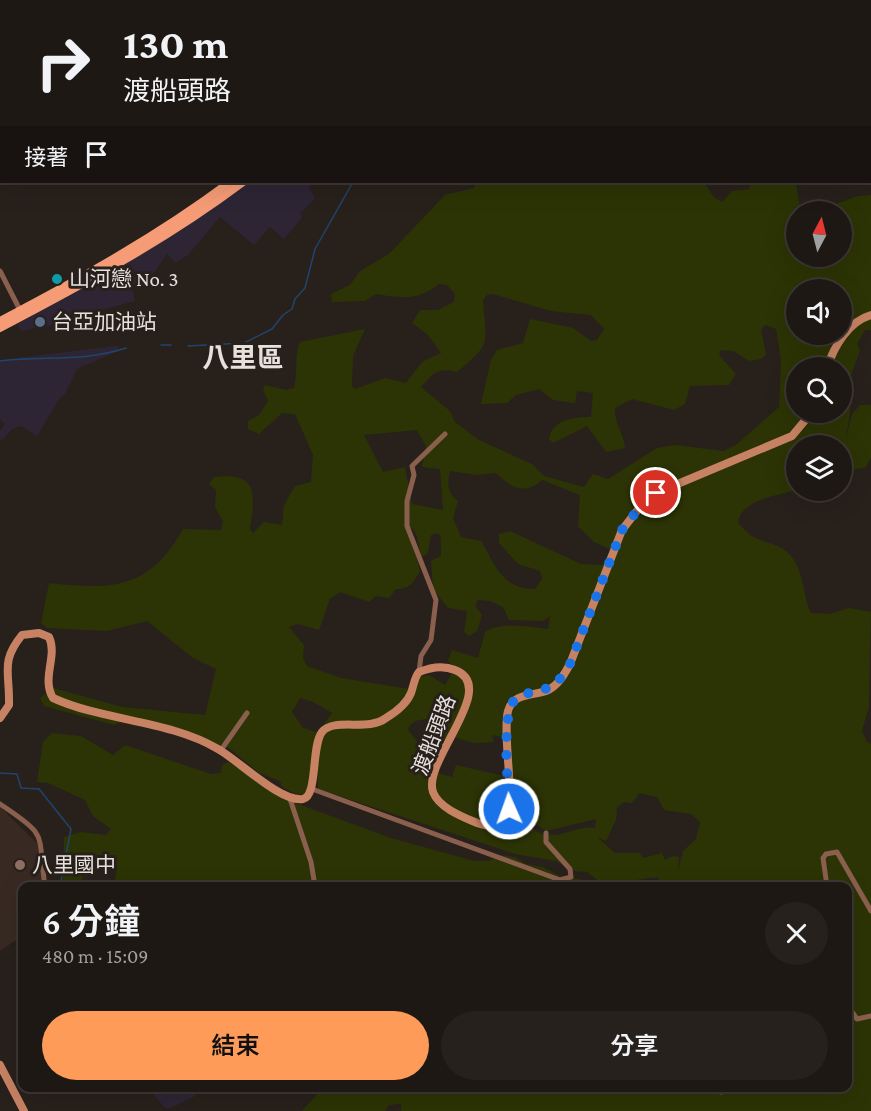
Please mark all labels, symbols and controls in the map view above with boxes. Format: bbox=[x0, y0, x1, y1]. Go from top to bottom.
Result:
text: 130 m bbox=[123, 20, 228, 67]
icon: right bbox=[24, 24, 102, 102]
text: 渡船頭路 bbox=[123, 76, 231, 106]
icon: arrive bbox=[80, 138, 113, 171]
text: 接著 bbox=[24, 145, 68, 170]
north arrow bbox=[786, 201, 852, 267]
map controls bbox=[786, 201, 852, 501]
place label: 山河戀 No. 3 bbox=[69, 267, 178, 291]
marker: 山河戀 No. 3 bbox=[50, 272, 64, 286]
button: sound bbox=[786, 279, 852, 345]
place label: 台亞加油站 bbox=[52, 310, 157, 334]
marker: 台亞加油站 bbox=[33, 315, 47, 329]
district label: 八里區 bbox=[203, 343, 284, 373]
button: search bbox=[786, 357, 852, 423]
button: layers bbox=[786, 435, 852, 501]
pin bbox=[630, 467, 681, 518]
icon: arrive bbox=[639, 476, 672, 509]
street label: 渡船頭路 bbox=[408, 691, 460, 779]
position arrow bbox=[477, 777, 541, 841]
place label: 八里國中 bbox=[32, 853, 116, 877]
marker: 八里國中 bbox=[13, 858, 27, 872]
text: 6 分鐘 bbox=[42, 902, 140, 942]
button: close bbox=[765, 902, 828, 965]
text: 480 m · 15:09 bbox=[42, 945, 149, 967]
button: 結束 bbox=[42, 1011, 429, 1080]
button: 分享 bbox=[441, 1011, 828, 1080]

